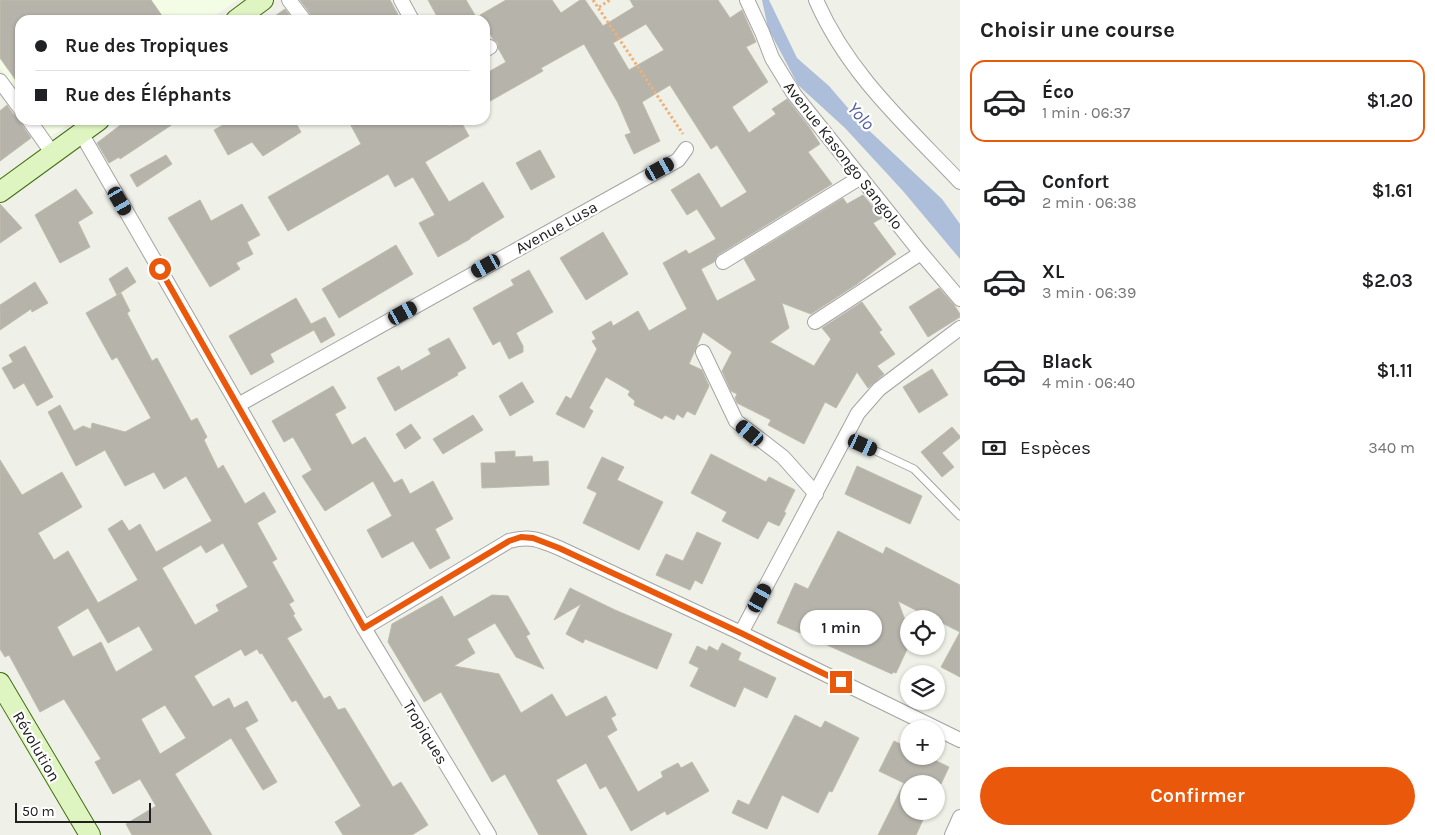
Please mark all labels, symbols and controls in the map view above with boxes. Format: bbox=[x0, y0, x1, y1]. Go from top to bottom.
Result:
text: Choisir une course bbox=[980, 17, 1175, 43]
text: Rue des Tropiques bbox=[65, 35, 229, 57]
street label: Avenue Kasongo Sangolo bbox=[780, 78, 907, 233]
icon: car bbox=[982, 79, 1027, 124]
text: Éco bbox=[1042, 81, 1074, 103]
text: Rue des Éléphants bbox=[65, 84, 231, 106]
text: $1.20 bbox=[1366, 90, 1413, 112]
water label: Yolo bbox=[843, 97, 879, 135]
text: 1 min · 06:37 bbox=[1042, 103, 1130, 122]
car bbox=[643, 155, 676, 183]
icon: car bbox=[982, 169, 1027, 214]
text: Confort bbox=[1042, 171, 1109, 193]
text: $1.61 bbox=[1372, 180, 1413, 202]
car bbox=[106, 184, 133, 218]
text: 2 min · 06:38 bbox=[1042, 193, 1137, 212]
street label: Avenue Lusa bbox=[512, 197, 601, 258]
car bbox=[469, 252, 502, 280]
route start bbox=[149, 258, 171, 280]
icon: car bbox=[982, 259, 1027, 304]
text: XL bbox=[1042, 261, 1064, 283]
text: $2.03 bbox=[1361, 270, 1413, 292]
text: 3 min · 06:39 bbox=[1042, 283, 1136, 302]
car bbox=[386, 299, 419, 327]
icon: car bbox=[982, 349, 1027, 394]
text: Black bbox=[1042, 351, 1093, 373]
text: $1.11 bbox=[1376, 360, 1413, 382]
text: 4 min · 06:40 bbox=[1042, 373, 1135, 392]
car bbox=[733, 418, 766, 448]
car bbox=[846, 432, 879, 458]
icon: cash bbox=[980, 434, 1008, 462]
text: Espèces bbox=[1020, 437, 1091, 459]
text: 340 m bbox=[1368, 438, 1415, 457]
car bbox=[746, 581, 773, 615]
callout: 1 min bbox=[800, 610, 882, 644]
map controls bbox=[900, 610, 945, 820]
button: locate bbox=[900, 610, 945, 655]
text: 1 min bbox=[821, 618, 861, 637]
button: layers bbox=[900, 665, 945, 710]
route end bbox=[830, 671, 852, 693]
street label: Tropiques bbox=[399, 697, 452, 768]
street label: Révolution bbox=[9, 708, 64, 785]
button: + bbox=[900, 720, 945, 765]
button: Confirmer bbox=[980, 767, 1415, 825]
button: − bbox=[900, 775, 945, 820]
scale bar bbox=[15, 800, 151, 823]
text: 50 m bbox=[22, 803, 55, 820]

